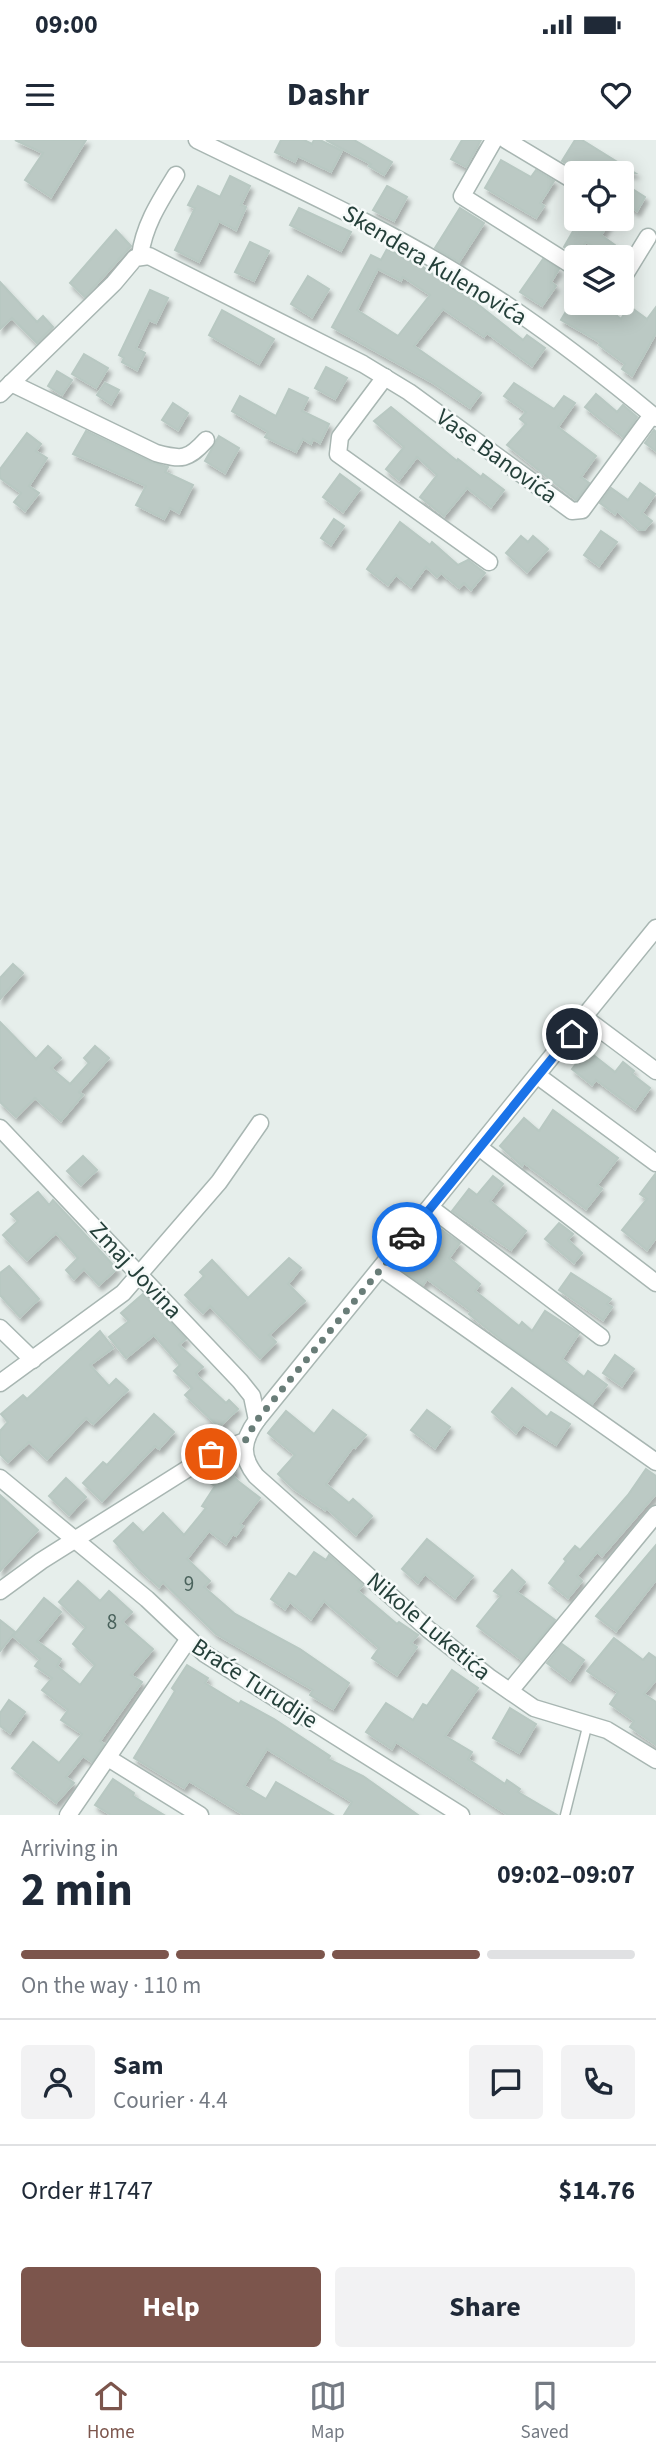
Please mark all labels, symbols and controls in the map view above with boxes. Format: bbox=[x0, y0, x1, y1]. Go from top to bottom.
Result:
text: 09:00 bbox=[35, 6, 98, 43]
text: Dashr bbox=[287, 72, 369, 118]
icon: menu bbox=[21, 76, 59, 114]
icon: heart bbox=[597, 76, 635, 114]
map controls bbox=[564, 161, 634, 315]
button: locate bbox=[564, 161, 634, 231]
street label: Skendera Kulenovića bbox=[336, 196, 534, 334]
button: layers bbox=[564, 245, 634, 315]
street label: Vase Banovića bbox=[429, 400, 565, 513]
pin bbox=[542, 1004, 602, 1064]
icon: home bbox=[553, 1015, 591, 1053]
courier bbox=[372, 1202, 442, 1272]
street label: Zmaj Jovina bbox=[81, 1214, 190, 1327]
icon: car bbox=[388, 1218, 426, 1256]
pin bbox=[181, 1424, 241, 1484]
icon: bag bbox=[192, 1435, 230, 1473]
street label: Nikole Luketića bbox=[359, 1564, 499, 1689]
house number: 9 bbox=[184, 1569, 194, 1599]
house number: 8 bbox=[107, 1607, 117, 1637]
street label: Braće Turudije bbox=[185, 1629, 325, 1737]
text: Arriving in bbox=[21, 1832, 119, 1865]
text: 09:02–09:07 bbox=[497, 1856, 635, 1893]
text: 2 min bbox=[21, 1858, 133, 1923]
text: On the way · 110 m bbox=[21, 1969, 201, 2002]
button: person bbox=[21, 2045, 95, 2119]
button: chat bbox=[469, 2045, 543, 2119]
button: phone bbox=[561, 2045, 635, 2119]
text: Sam bbox=[113, 2047, 163, 2084]
text: Courier · 4.4 bbox=[113, 2084, 228, 2117]
text: Order #1747 bbox=[21, 2172, 153, 2209]
text: $14.76 bbox=[559, 2172, 635, 2209]
button: Help bbox=[21, 2267, 321, 2347]
button: Share bbox=[335, 2267, 635, 2347]
tab: Home bbox=[87, 2377, 135, 2446]
tab: Map bbox=[309, 2377, 347, 2446]
tab: Saved bbox=[521, 2377, 569, 2446]

